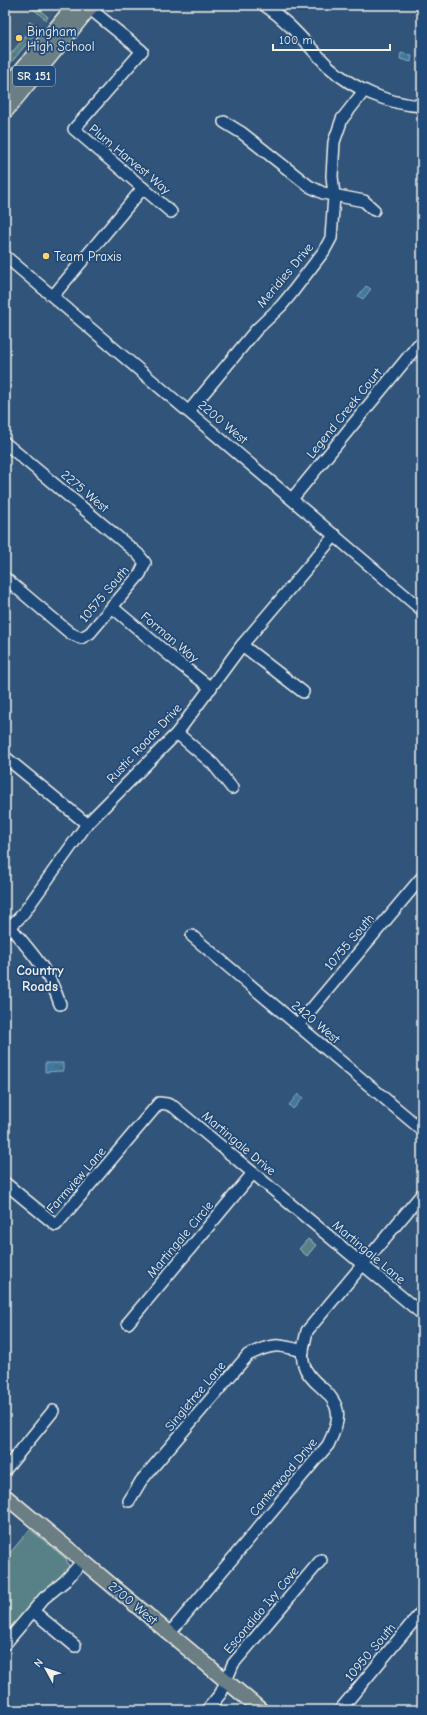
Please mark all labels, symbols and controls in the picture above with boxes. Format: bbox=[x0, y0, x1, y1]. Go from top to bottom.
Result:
place label: Bingham High School bbox=[27, 24, 95, 54]
scale bar bbox=[273, 26, 390, 52]
marker: Bingham High School bbox=[14, 33, 24, 43]
text: 100 m bbox=[279, 33, 312, 47]
road number: SR 151 bbox=[13, 66, 55, 86]
street label: Plum Harvest Way bbox=[86, 121, 174, 197]
street label: Meridies Drive bbox=[254, 239, 317, 310]
place label: Team Praxis bbox=[54, 249, 121, 264]
marker: Team Praxis bbox=[41, 251, 51, 261]
street label: Legend Creek Court bbox=[303, 364, 386, 461]
street label: 2200 West bbox=[195, 397, 252, 448]
street label: 2275 West bbox=[58, 467, 113, 516]
street label: 10575 South bbox=[76, 563, 132, 625]
street label: Forman Way bbox=[138, 609, 202, 666]
street label: Rustic Roads Drive bbox=[103, 700, 185, 786]
street label: 10755 South bbox=[321, 911, 377, 973]
district label: Country Roads bbox=[16, 962, 64, 995]
street label: 2420 West bbox=[289, 998, 344, 1047]
street label: Martingale Drive bbox=[199, 1108, 279, 1179]
street label: Farmview Lane bbox=[43, 1143, 109, 1216]
street label: Martingale Circle bbox=[144, 1197, 217, 1280]
street label: Martingale Lane bbox=[329, 1217, 409, 1287]
street label: Singletree Lane bbox=[162, 1358, 229, 1434]
street label: Canterwood Drive bbox=[246, 1435, 320, 1519]
street label: Escondido Ivy Cove bbox=[220, 1563, 302, 1656]
street label: 2700 West bbox=[106, 1578, 161, 1629]
street label: 10950 South bbox=[342, 1620, 398, 1684]
north arrow bbox=[26, 1649, 66, 1689]
text: N bbox=[31, 1656, 46, 1670]

